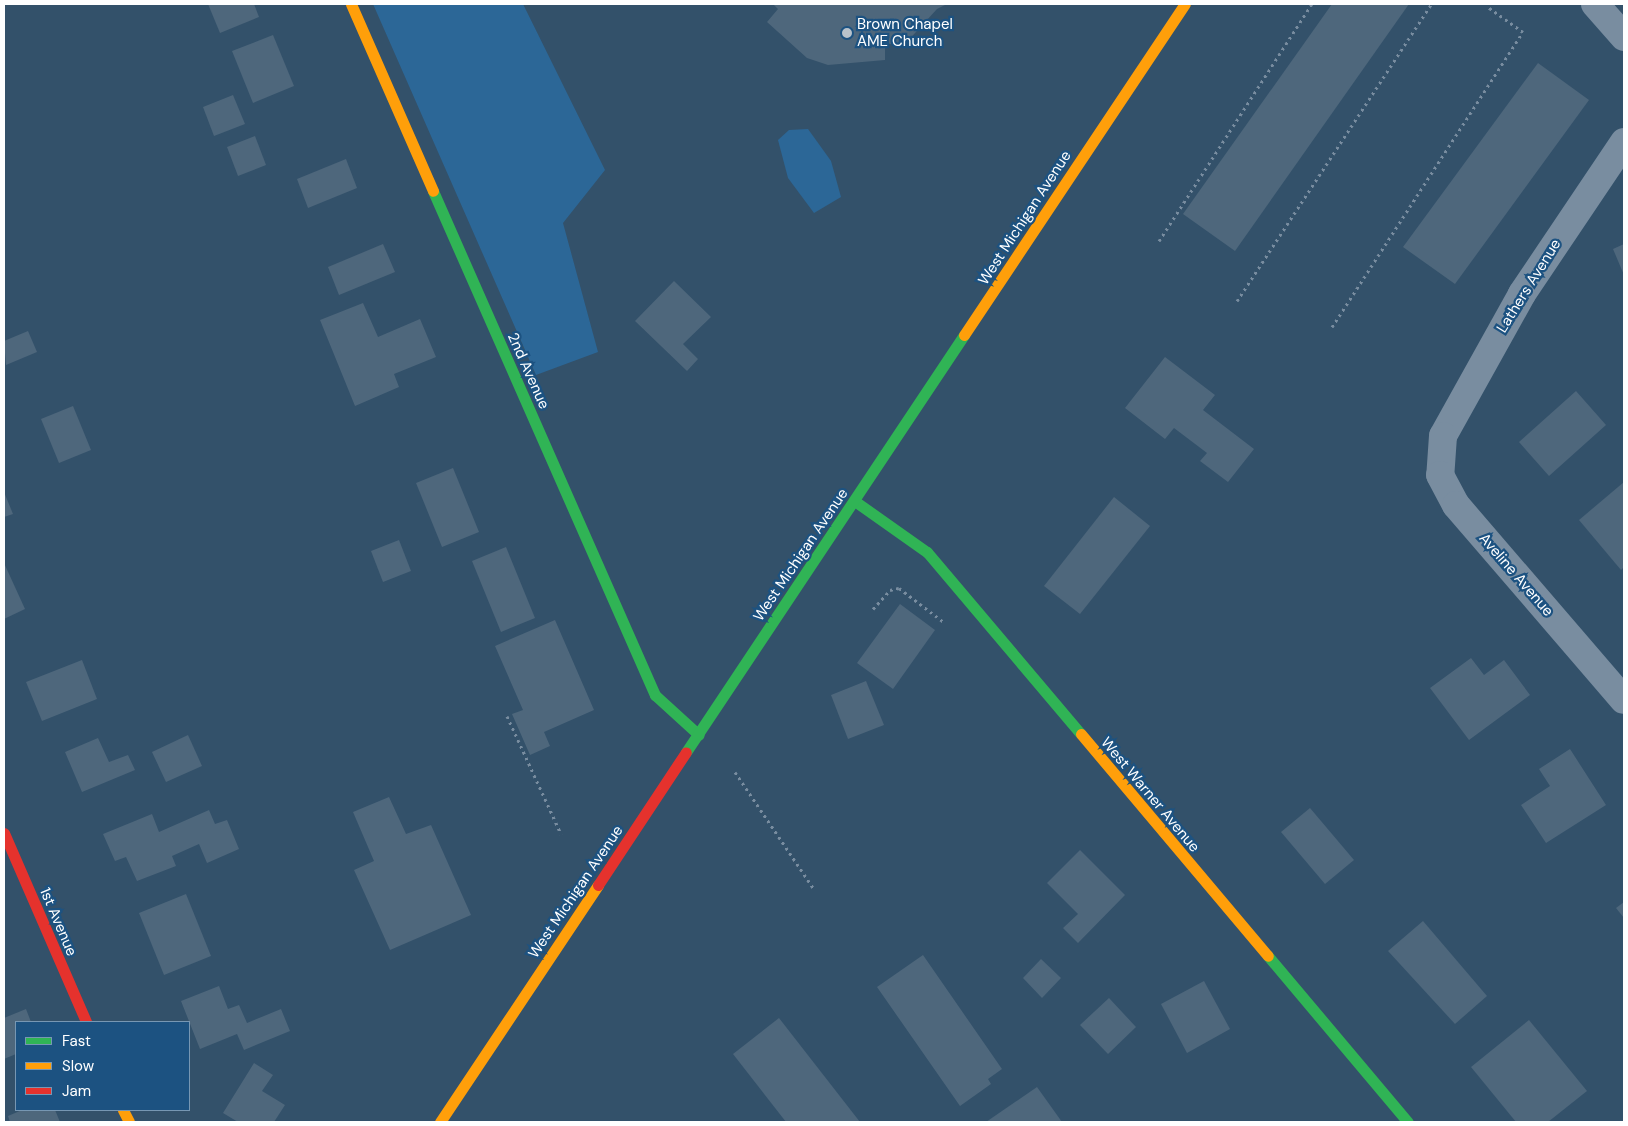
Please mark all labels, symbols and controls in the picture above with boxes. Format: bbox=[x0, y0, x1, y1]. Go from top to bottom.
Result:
place label: Brown Chapel AME Church bbox=[857, 15, 953, 50]
marker: Brown Chapel AME Church bbox=[841, 27, 853, 39]
street label: West Michigan Avenue bbox=[975, 147, 1075, 289]
street label: Lathers Avenue bbox=[1493, 236, 1565, 336]
street label: 2nd Avenue bbox=[503, 330, 553, 412]
street label: West Michigan Avenue bbox=[750, 485, 852, 625]
street label: Aveline Avenue bbox=[1475, 530, 1557, 620]
street label: West Warner Avenue bbox=[1097, 734, 1203, 856]
street label: West Michigan Avenue bbox=[525, 822, 627, 962]
street label: 1st Avenue bbox=[36, 885, 80, 959]
legend bbox=[15, 1021, 190, 1111]
text: Fast bbox=[62, 1031, 91, 1051]
text: Slow bbox=[62, 1056, 94, 1076]
text: Jam bbox=[62, 1081, 91, 1101]

